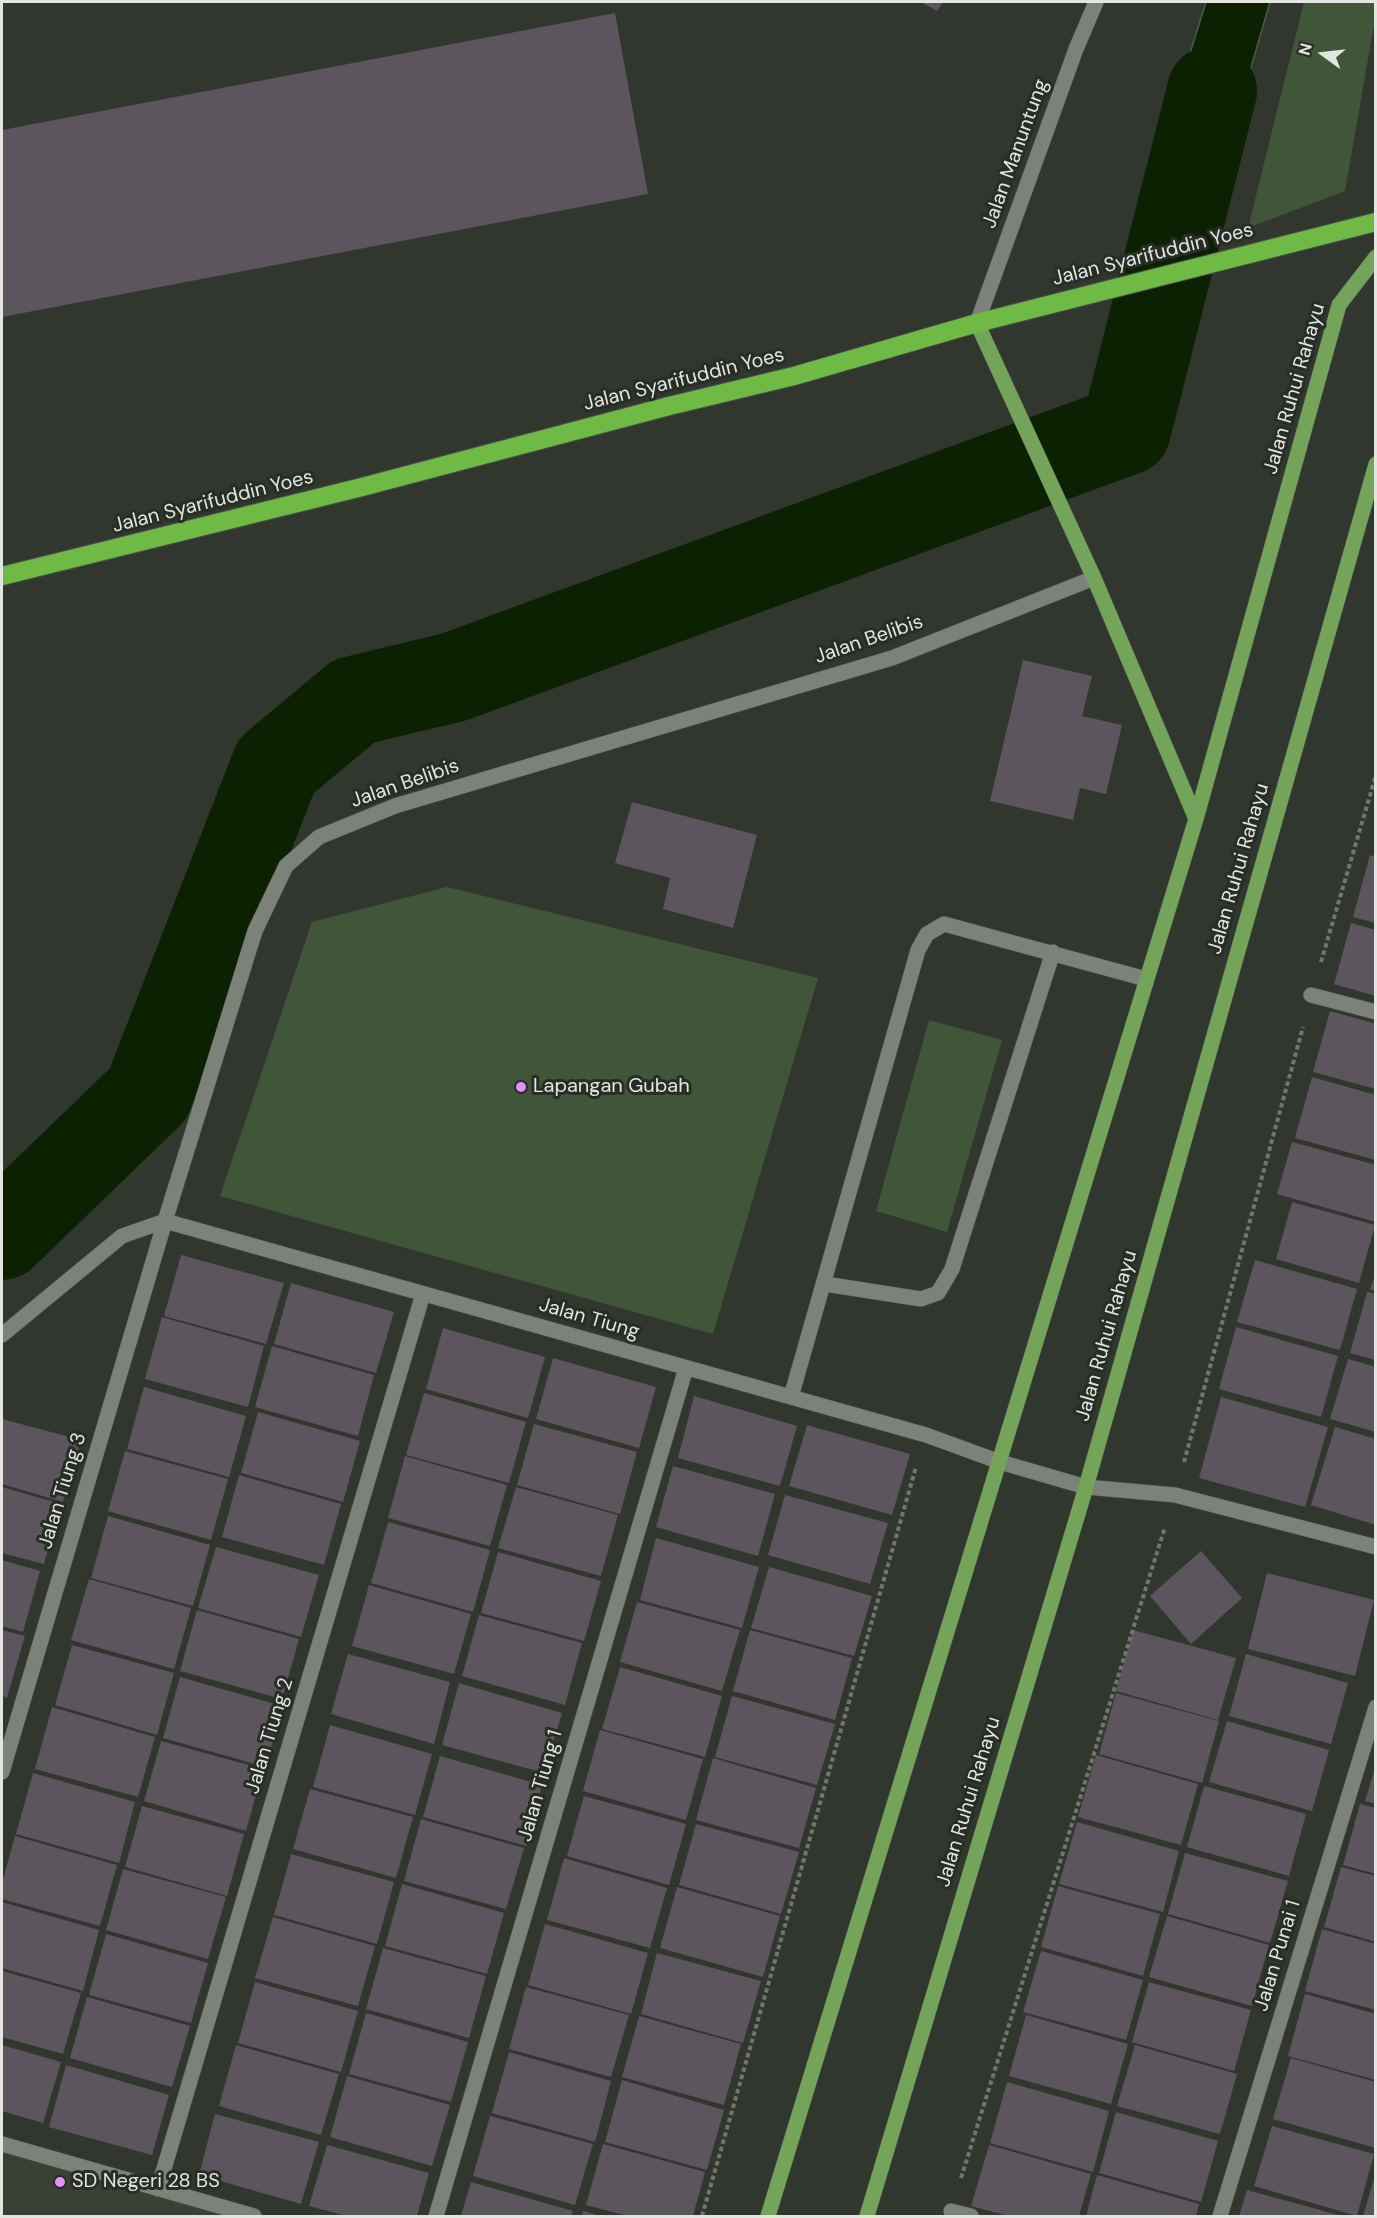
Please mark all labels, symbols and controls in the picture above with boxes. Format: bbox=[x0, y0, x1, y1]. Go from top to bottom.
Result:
north arrow bbox=[1293, 24, 1353, 84]
text: N bbox=[1293, 41, 1317, 58]
street label: Jalan Manuntung bbox=[978, 76, 1054, 232]
street label: Jalan Syarifuddin Yoes bbox=[1050, 218, 1256, 292]
street label: Jalan Ruhui Rahayu bbox=[1259, 301, 1331, 477]
street label: Jalan Syarifuddin Yoes bbox=[581, 343, 787, 417]
street label: Jalan Syarifuddin Yoes bbox=[110, 465, 316, 539]
street label: Jalan Belibis bbox=[812, 610, 926, 670]
street label: Jalan Belibis bbox=[348, 754, 462, 814]
street label: Jalan Ruhui Rahayu bbox=[1203, 781, 1275, 957]
place label: Lapangan Gubah bbox=[533, 1075, 690, 1099]
marker: Lapangan Gubah bbox=[514, 1080, 528, 1094]
street label: Jalan Ruhui Rahayu bbox=[1071, 1248, 1143, 1424]
street label: Jalan Tiung bbox=[536, 1293, 642, 1345]
street label: Jalan Tiung 3 bbox=[34, 1430, 92, 1552]
street label: Jalan Tiung 2 bbox=[241, 1675, 299, 1797]
street label: Jalan Ruhui Rahayu bbox=[932, 1714, 1006, 1890]
street label: Jalan Tiung 1 bbox=[514, 1728, 568, 1844]
street label: Jalan Punai 1 bbox=[1250, 1898, 1306, 2014]
place label: SD Negeri 28 BS bbox=[72, 2170, 220, 2194]
marker: SD Negeri 28 BS bbox=[53, 2175, 67, 2189]

